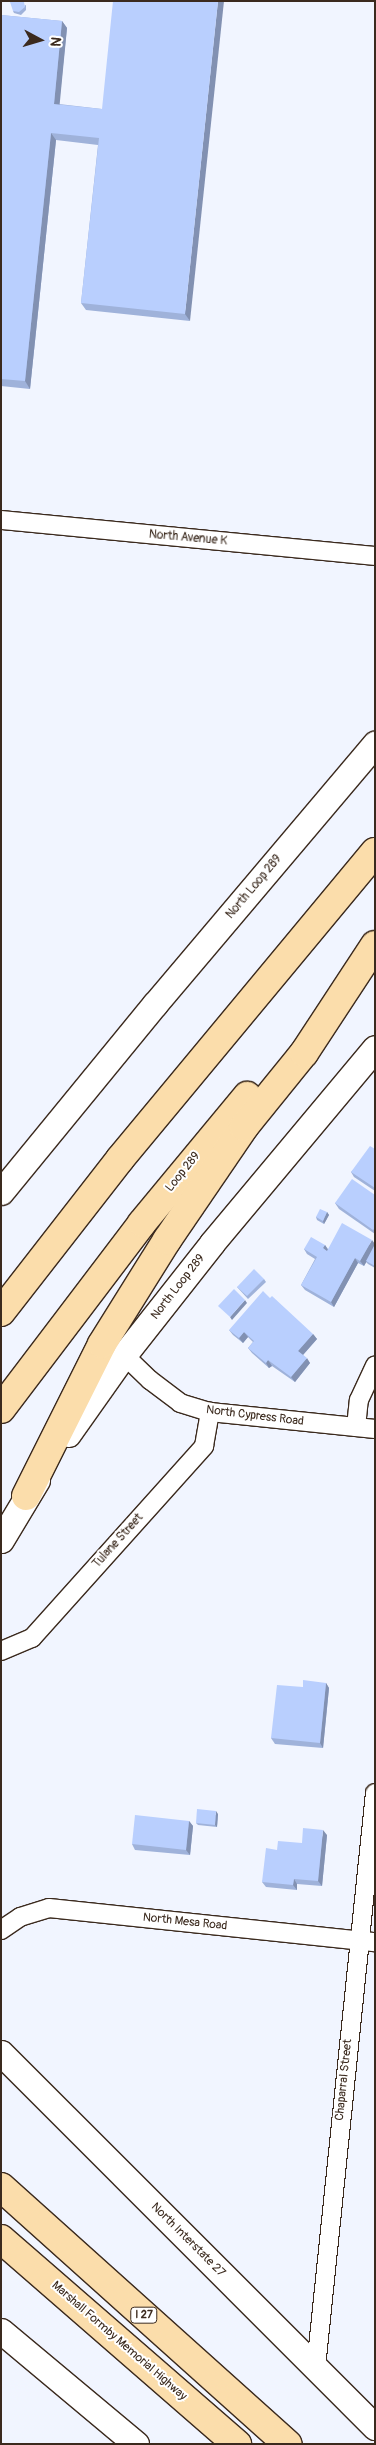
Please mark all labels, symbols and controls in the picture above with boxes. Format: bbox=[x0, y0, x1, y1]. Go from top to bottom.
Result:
north arrow bbox=[15, 15, 65, 65]
text: N bbox=[46, 36, 64, 47]
street label: North Avenue K bbox=[148, 527, 228, 549]
street label: North Loop 289 bbox=[223, 852, 285, 922]
street label: Loop 289 bbox=[163, 1149, 203, 1195]
street label: North Loop 289 bbox=[148, 1251, 208, 1323]
street label: North Cypress Road bbox=[205, 1403, 305, 1429]
street label: Tulane Street bbox=[90, 1511, 146, 1571]
street label: North Mesa Road bbox=[142, 1910, 228, 1934]
street label: Chaparral Street bbox=[333, 2038, 355, 2122]
street label: North Interstate 27 bbox=[148, 2200, 228, 2280]
street label: Marshall Formby Memorial Highway bbox=[48, 2278, 190, 2404]
road number: I 27 bbox=[130, 2306, 158, 2324]

